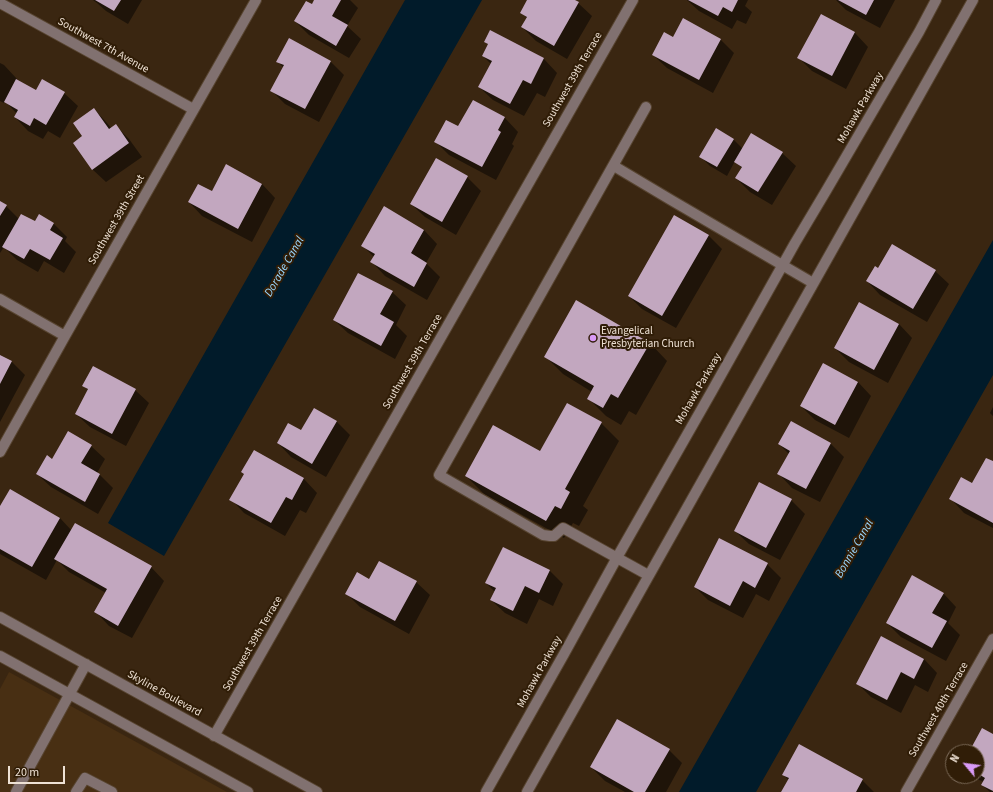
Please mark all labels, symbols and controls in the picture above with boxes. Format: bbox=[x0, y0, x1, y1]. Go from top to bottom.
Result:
street label: Southwest 7th Avenue bbox=[55, 15, 151, 77]
street label: Southwest 39th Terrace bbox=[540, 30, 606, 130]
street label: Mohawk Parkway bbox=[835, 70, 887, 146]
street label: Southwest 39th Street bbox=[86, 173, 148, 267]
water label: Dorade Canal bbox=[262, 234, 308, 300]
street label: Southwest 39th Terrace bbox=[380, 312, 446, 412]
place label: Evangelical Presbyterian Church bbox=[601, 325, 694, 351]
marker: Evangelical Presbyterian Church bbox=[588, 333, 598, 343]
street label: Mohawk Parkway bbox=[673, 351, 725, 427]
water label: Bonnie Canal bbox=[832, 517, 878, 581]
street label: Southwest 39th Terrace bbox=[220, 594, 286, 694]
street label: Mohawk Parkway bbox=[515, 634, 565, 710]
street label: Southwest 40th Terrace bbox=[906, 660, 972, 760]
street label: Skyline Boulevard bbox=[125, 668, 203, 720]
north arrow bbox=[945, 744, 985, 784]
text: N bbox=[947, 752, 963, 765]
scale bar bbox=[10, 758, 67, 784]
text: 20 m bbox=[15, 764, 39, 781]

